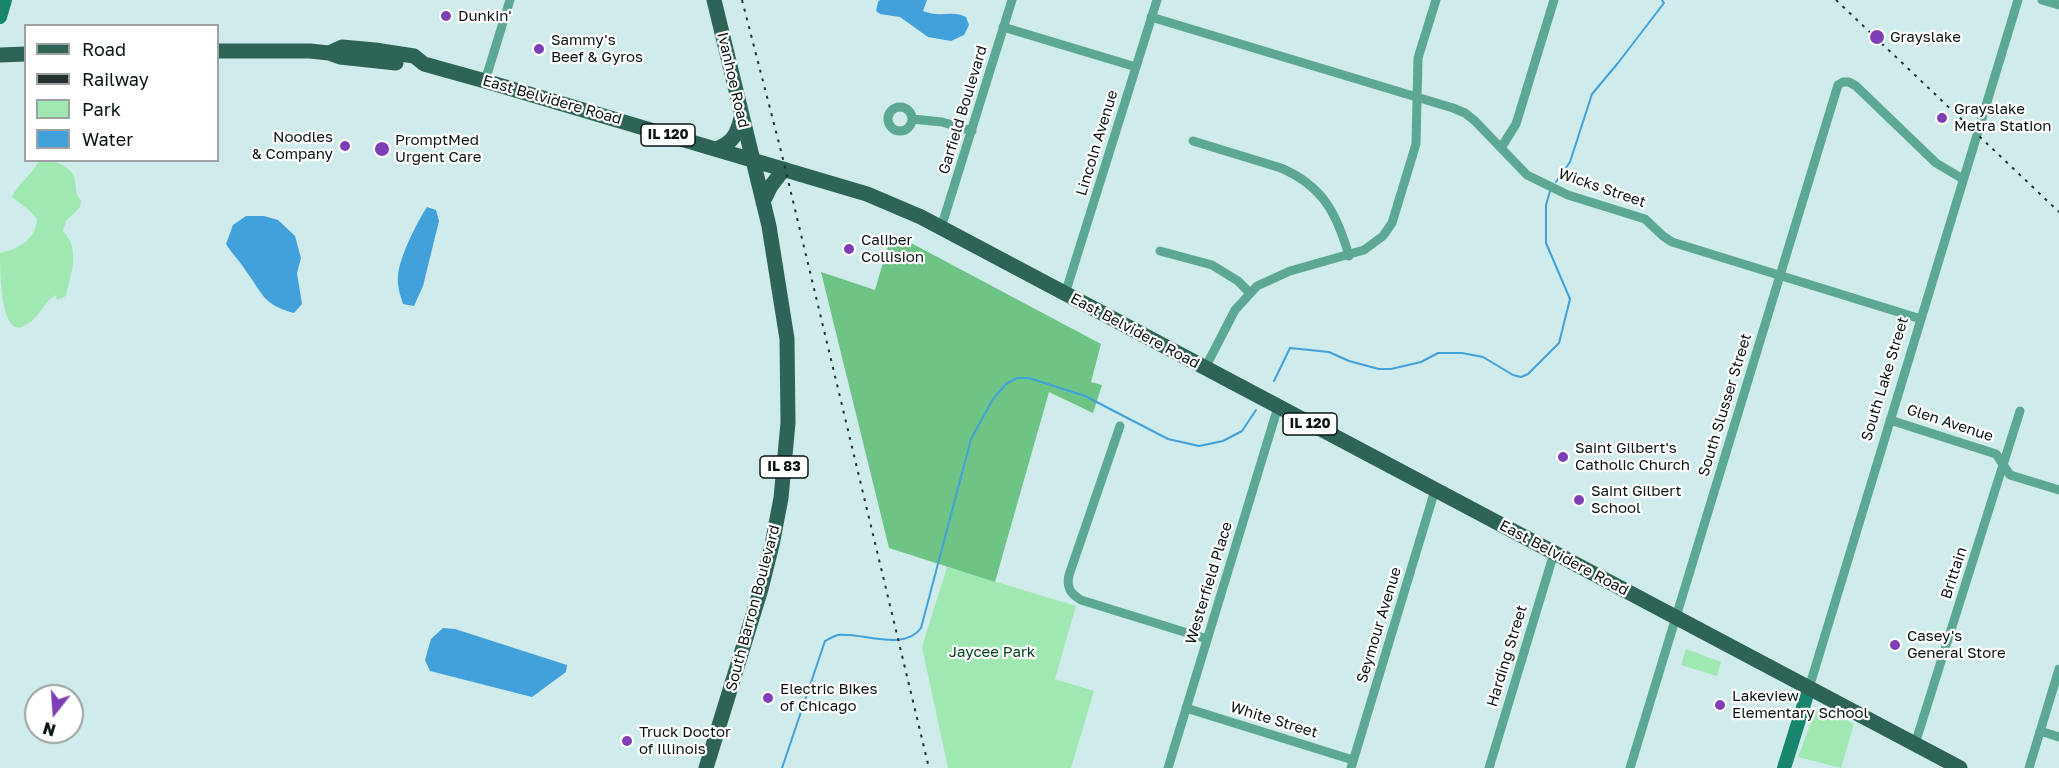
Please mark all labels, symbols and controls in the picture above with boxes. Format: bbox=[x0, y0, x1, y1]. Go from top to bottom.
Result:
place label: Dunkin' bbox=[458, 7, 512, 25]
marker: Dunkin' bbox=[439, 9, 453, 23]
legend bbox=[24, 24, 219, 162]
marker: Grayslake bbox=[1868, 28, 1886, 46]
place label: Grayslake bbox=[1890, 28, 1961, 46]
street label: Ivanhoe Road bbox=[713, 30, 753, 130]
place label: Sammy's Beef & Gyros bbox=[551, 31, 643, 66]
text: Road bbox=[82, 38, 126, 60]
marker: Sammy's Beef & Gyros bbox=[532, 42, 546, 56]
street label: Garfield Boulevard bbox=[935, 44, 991, 176]
text: Railway bbox=[82, 68, 149, 90]
street label: East Belvidere Road bbox=[480, 72, 624, 128]
street label: Lincoln Avenue bbox=[1072, 88, 1122, 198]
text: Park bbox=[82, 98, 121, 120]
place label: Grayslake Metra Station bbox=[1954, 100, 2051, 135]
marker: Grayslake Metra Station bbox=[1935, 111, 1949, 125]
road number: IL 120 bbox=[641, 124, 695, 146]
text: Water bbox=[82, 128, 133, 150]
place label: Noodles & Company bbox=[252, 128, 333, 163]
place label: PromptMed Urgent Care bbox=[395, 131, 481, 166]
marker: Noodles & Company bbox=[338, 139, 352, 153]
marker: PromptMed Urgent Care bbox=[373, 140, 391, 158]
street label: Wicks Street bbox=[1556, 165, 1648, 211]
place label: Caliber Collision bbox=[861, 231, 924, 266]
marker: Caliber Collision bbox=[842, 242, 856, 256]
street label: East Belvidere Road bbox=[1067, 289, 1203, 373]
street label: South Lake Street bbox=[1858, 315, 1912, 443]
street label: South Slusser Street bbox=[1695, 331, 1755, 479]
street label: Glen Avenue bbox=[1904, 401, 1996, 445]
road number: IL 120 bbox=[1283, 413, 1337, 435]
place label: Saint Gilbert's Catholic Church bbox=[1575, 439, 1690, 474]
marker: Saint Gilbert's Catholic Church bbox=[1556, 450, 1570, 464]
road number: IL 83 bbox=[760, 456, 808, 478]
place label: Saint Gilbert School bbox=[1591, 482, 1681, 517]
marker: Saint Gilbert School bbox=[1572, 493, 1586, 507]
street label: East Belvidere Road bbox=[1496, 516, 1632, 600]
street label: Westerfield Place bbox=[1182, 520, 1236, 646]
street label: South Barron Boulevard bbox=[722, 523, 784, 693]
street label: Brittain bbox=[1937, 545, 1971, 601]
street label: Seymour Avenue bbox=[1353, 565, 1405, 685]
street label: Harding Street bbox=[1483, 603, 1531, 709]
place label: Casey's General Store bbox=[1907, 627, 2006, 662]
marker: Casey's General Store bbox=[1888, 638, 1902, 652]
park label: Jaycee Park bbox=[949, 643, 1035, 661]
place label: Electric Bikes of Chicago bbox=[780, 680, 877, 715]
north arrow bbox=[24, 684, 84, 744]
place label: Lakeview Elementary School bbox=[1732, 687, 1868, 722]
marker: Electric Bikes of Chicago bbox=[761, 691, 775, 705]
street label: White Street bbox=[1228, 698, 1320, 742]
marker: Lakeview Elementary School bbox=[1713, 698, 1727, 712]
text: N bbox=[41, 718, 58, 741]
place label: Truck Doctor of Illinois bbox=[639, 723, 731, 758]
marker: Truck Doctor of Illinois bbox=[620, 734, 634, 748]

